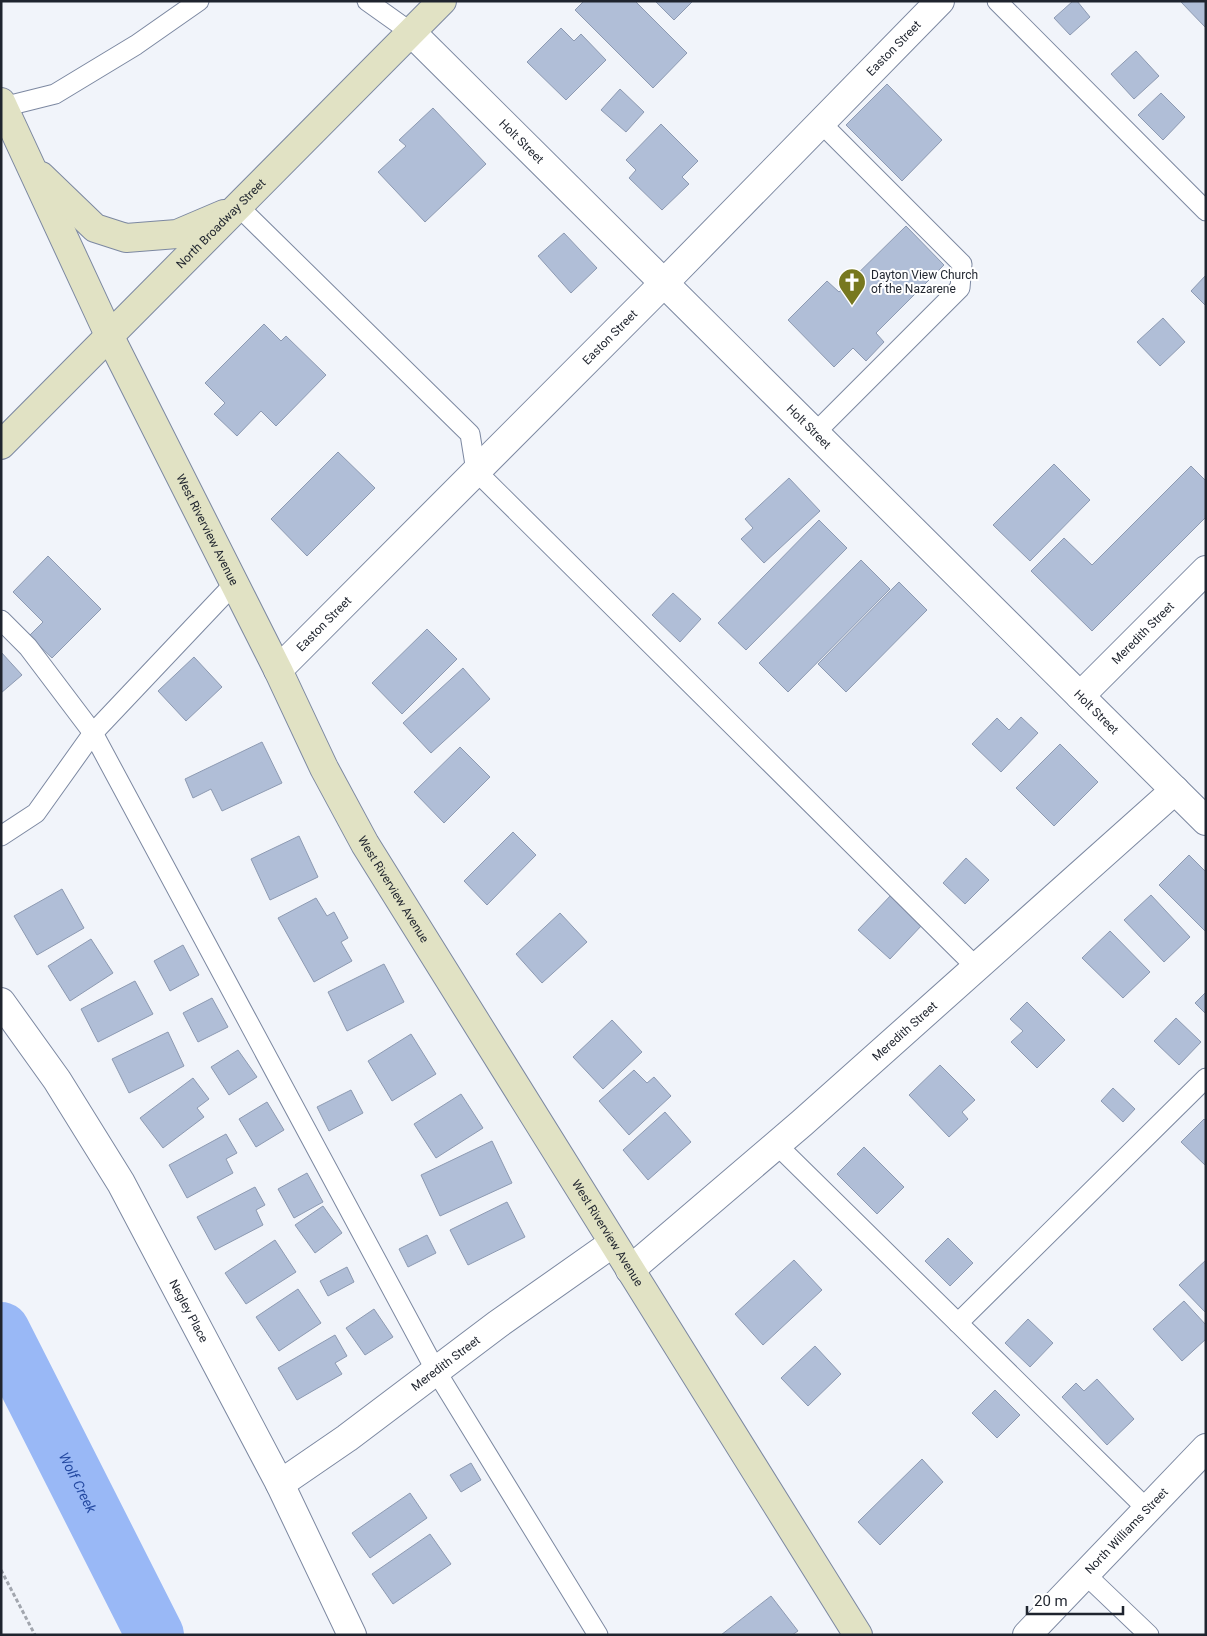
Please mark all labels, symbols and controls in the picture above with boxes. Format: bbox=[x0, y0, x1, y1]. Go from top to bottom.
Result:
street label: Easton Street bbox=[864, 18, 924, 79]
street label: Holt Street bbox=[496, 116, 546, 167]
street label: North Broadway Street bbox=[173, 176, 268, 271]
church icon: Dayton View Church of the Nazarene bbox=[837, 267, 867, 306]
place label: Dayton View Church of the Nazarene bbox=[871, 268, 978, 296]
street label: Easton Street bbox=[580, 307, 640, 368]
street label: Holt Street bbox=[784, 402, 834, 452]
street label: West Riverview Avenue bbox=[173, 472, 241, 588]
street label: Easton Street bbox=[294, 594, 354, 654]
street label: Meredith Street bbox=[1109, 599, 1177, 667]
street label: Holt Street bbox=[1071, 687, 1121, 737]
street label: West Riverview Avenue bbox=[355, 833, 432, 945]
street label: Meredith Street bbox=[869, 999, 940, 1064]
street label: West Riverview Avenue bbox=[569, 1177, 646, 1289]
street label: Negley Place bbox=[166, 1277, 211, 1345]
street label: Meredith Street bbox=[409, 1333, 483, 1394]
water label: Wolf Creek bbox=[56, 1450, 100, 1517]
street label: North Williams Street bbox=[1082, 1485, 1171, 1577]
scale bar bbox=[1027, 1584, 1123, 1616]
text: 20 m bbox=[1034, 1592, 1068, 1610]

